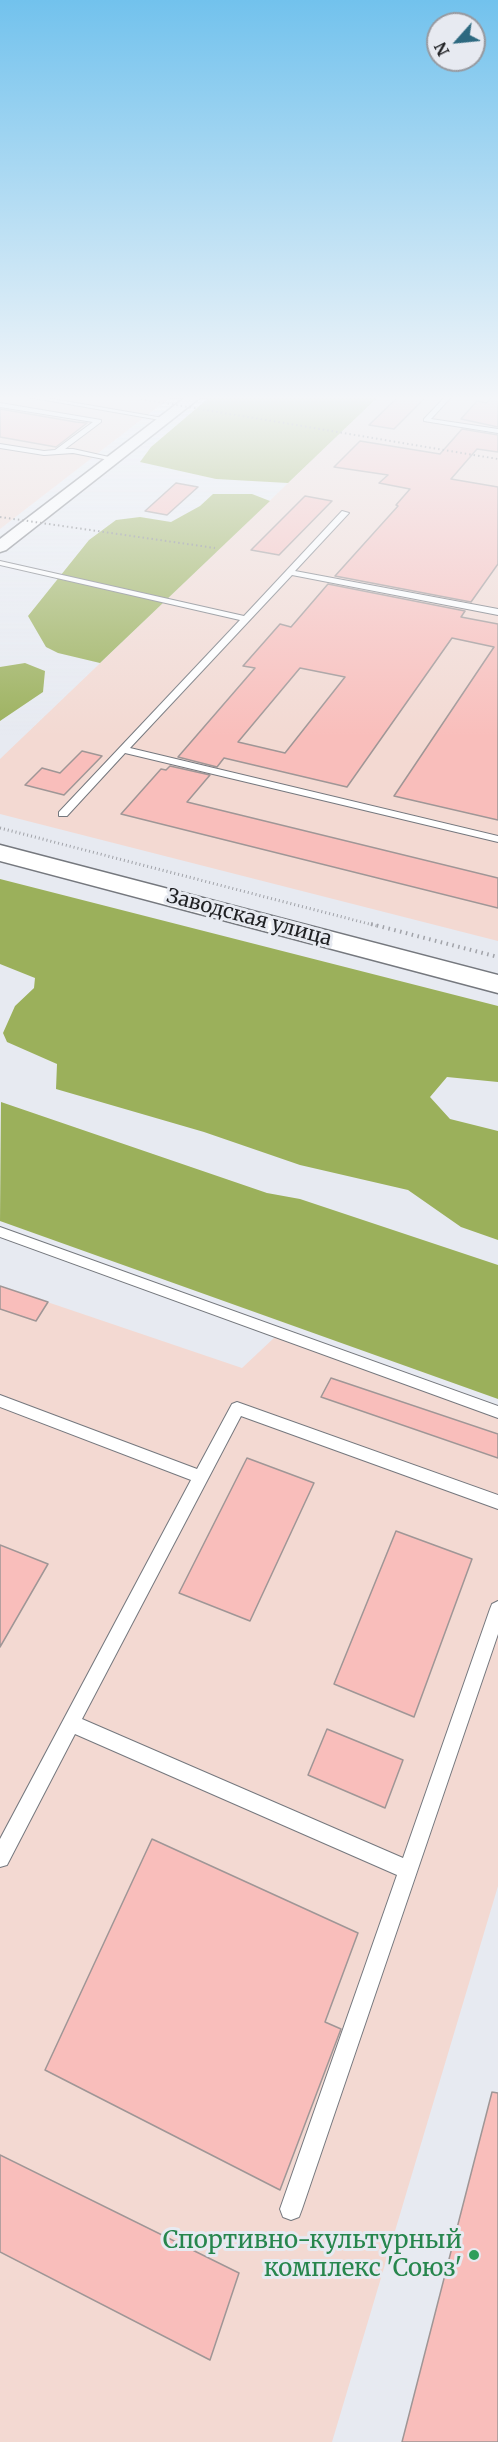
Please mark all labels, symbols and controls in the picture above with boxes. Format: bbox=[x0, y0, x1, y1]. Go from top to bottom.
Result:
north arrow bbox=[426, 12, 486, 72]
text: N bbox=[430, 39, 454, 59]
street label: Заводская улица bbox=[164, 884, 334, 952]
place label: Спортивно-культурный комплекс 'Союз' bbox=[163, 2227, 462, 2283]
marker: Спортивно-культурный комплекс 'Союз' bbox=[467, 2248, 481, 2262]

